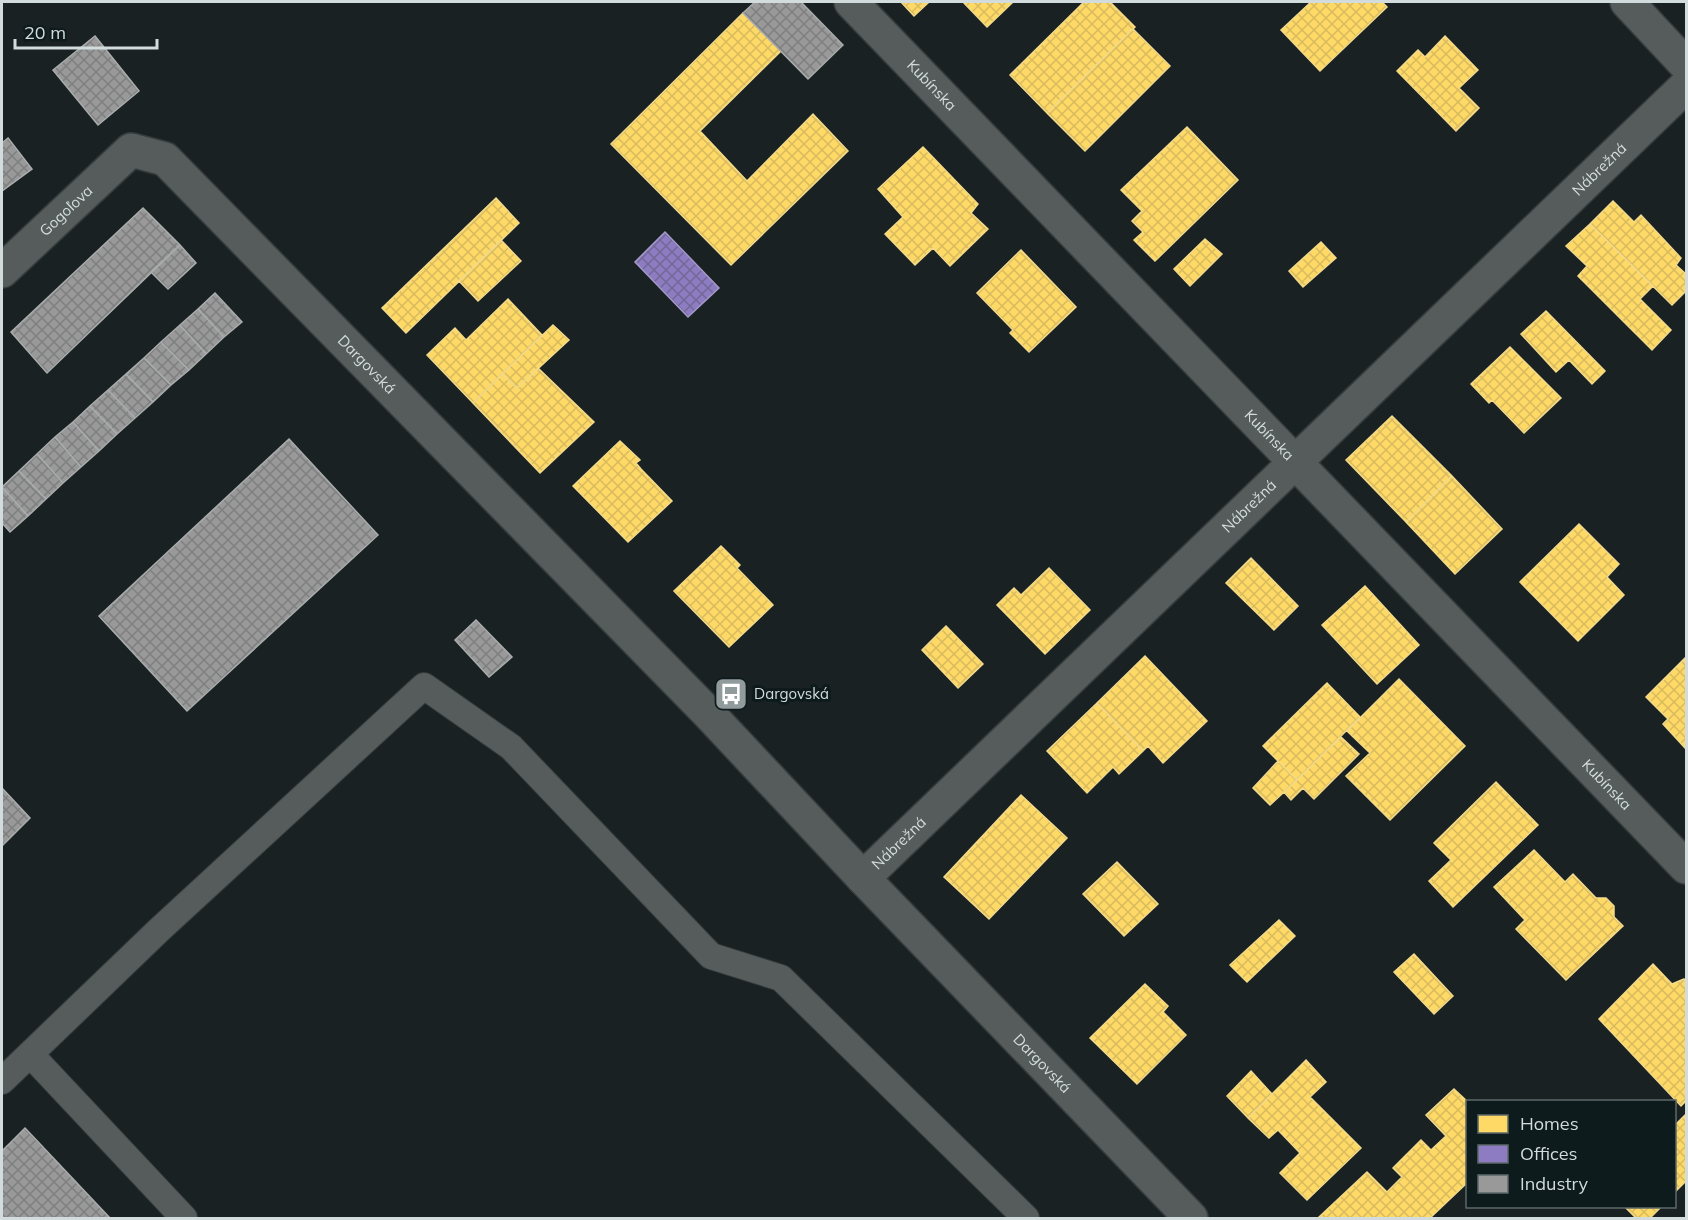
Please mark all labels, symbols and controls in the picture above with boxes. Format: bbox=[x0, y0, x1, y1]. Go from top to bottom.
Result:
scale bar bbox=[15, 12, 158, 50]
text: 20 m bbox=[24, 21, 66, 44]
street label: Kubínska bbox=[903, 56, 961, 115]
street label: Nábrežná bbox=[1568, 138, 1630, 200]
street label: Gogoľova bbox=[35, 181, 96, 240]
street label: Dargovská bbox=[334, 331, 400, 398]
street label: Kubínska bbox=[1241, 405, 1298, 464]
street label: Nábrežná bbox=[1218, 475, 1280, 537]
bus stop icon: Dargovská bbox=[713, 676, 749, 712]
place label: Dargovská bbox=[754, 684, 829, 703]
street label: Kubínska bbox=[1578, 755, 1636, 814]
street label: Nábrežná bbox=[867, 812, 930, 874]
street label: Dargovská bbox=[1009, 1030, 1075, 1097]
legend bbox=[1466, 1100, 1676, 1208]
text: Homes bbox=[1520, 1112, 1579, 1135]
text: Offices bbox=[1520, 1142, 1578, 1165]
text: Industry bbox=[1520, 1172, 1589, 1195]

